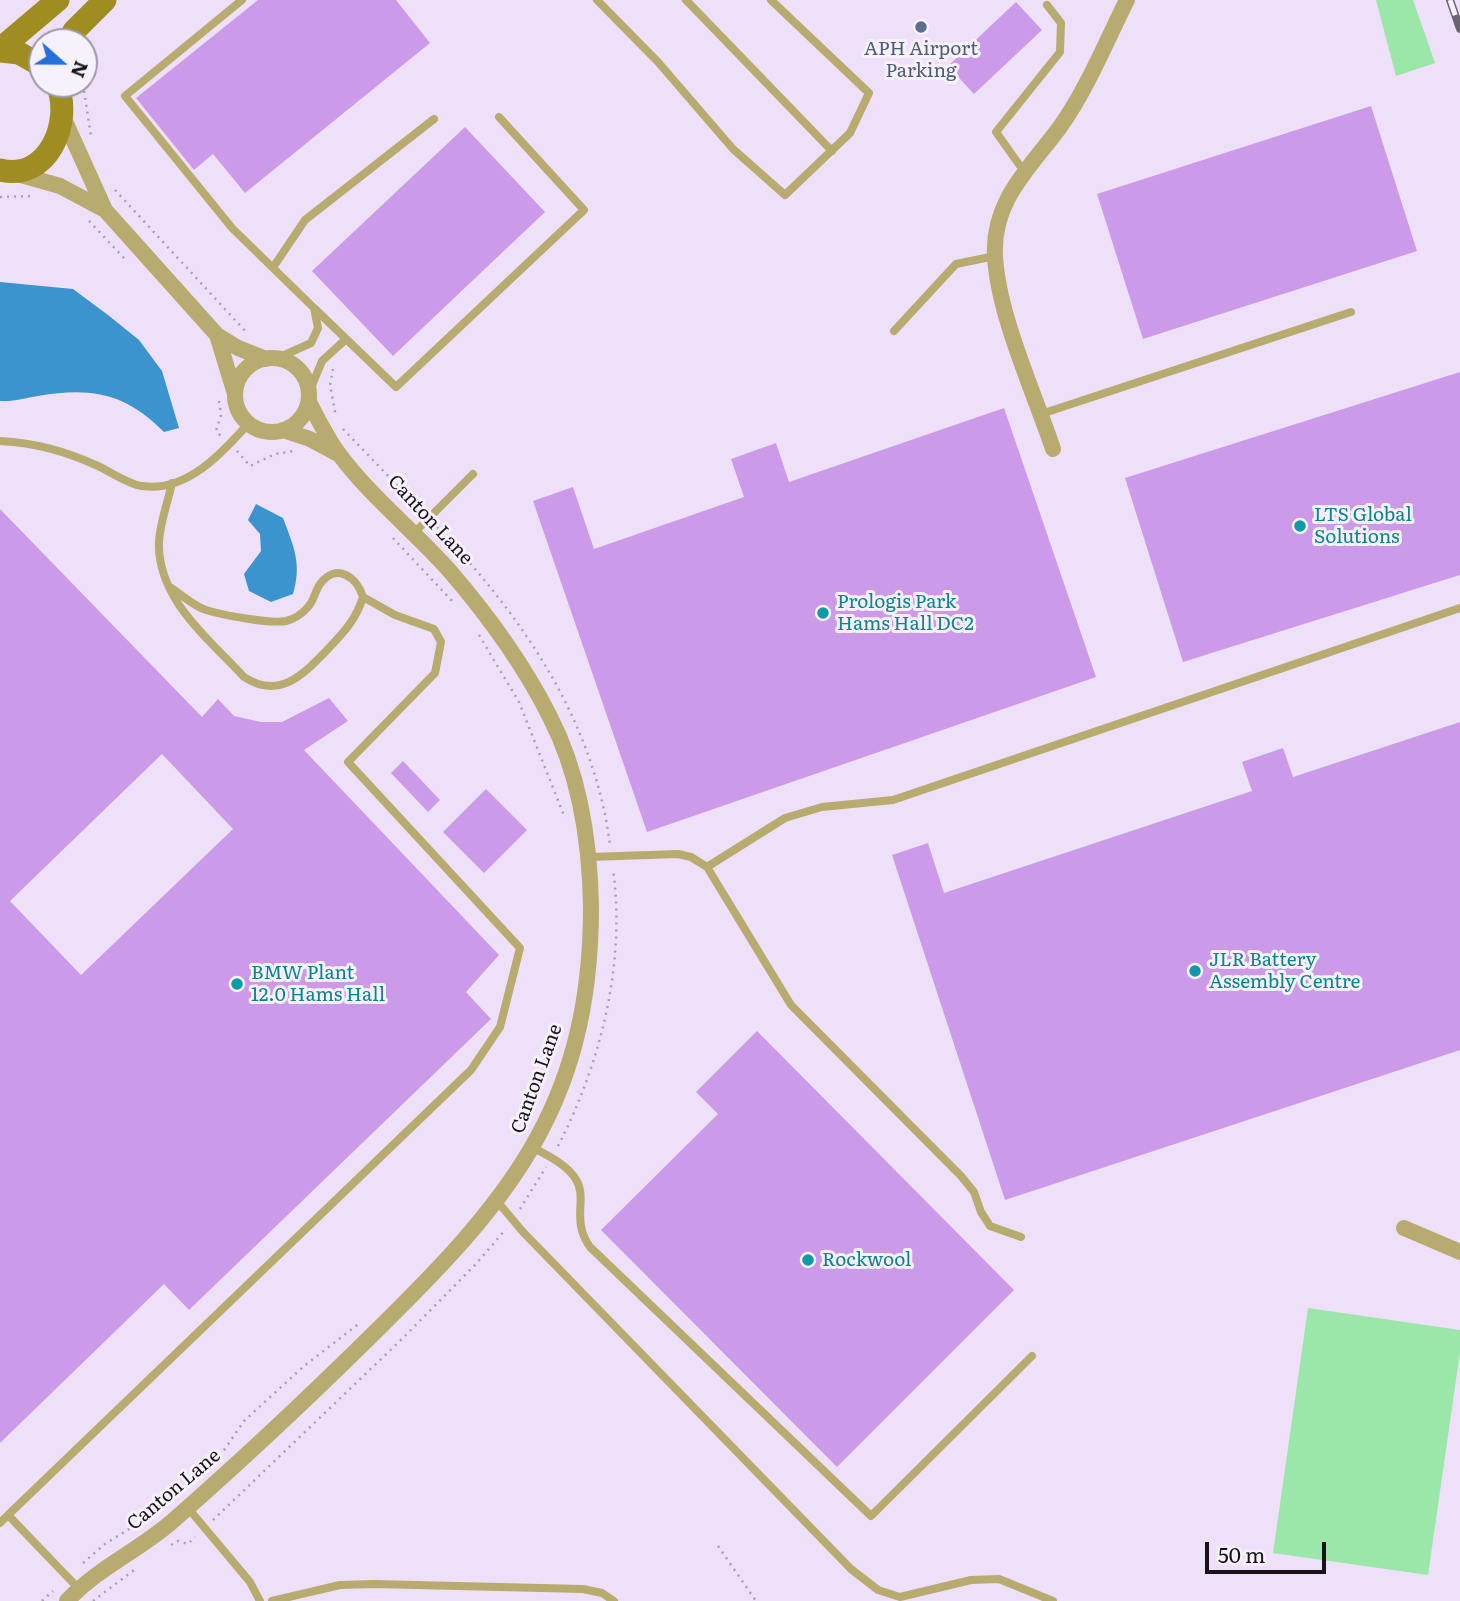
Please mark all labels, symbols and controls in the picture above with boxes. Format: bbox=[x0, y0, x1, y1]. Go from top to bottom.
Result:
marker: APH Airport Parking bbox=[913, 19, 929, 35]
north arrow bbox=[28, 28, 98, 98]
place label: APH Airport Parking bbox=[864, 38, 978, 82]
text: N bbox=[65, 57, 97, 82]
street label: Canton Lane bbox=[383, 470, 477, 570]
place label: LTS Global Solutions bbox=[1314, 504, 1412, 548]
marker: LTS Global Solutions bbox=[1292, 518, 1308, 534]
place label: Prologis Park Hams Hall DC2 bbox=[837, 591, 974, 635]
marker: Prologis Park Hams Hall DC2 bbox=[815, 605, 831, 621]
place label: JLR Battery Assembly Centre bbox=[1209, 949, 1360, 993]
place label: BMW Plant 12.0 Hams Hall bbox=[251, 962, 385, 1006]
marker: JLR Battery Assembly Centre bbox=[1187, 963, 1203, 979]
marker: BMW Plant 12.0 Hams Hall bbox=[229, 976, 245, 992]
street label: Canton Lane bbox=[507, 1021, 567, 1137]
place label: Rockwool bbox=[822, 1249, 911, 1271]
marker: Rockwool bbox=[800, 1252, 816, 1268]
street label: Canton Lane bbox=[123, 1444, 225, 1536]
scale bar bbox=[1208, 1528, 1329, 1572]
text: 50 m bbox=[1218, 1538, 1265, 1569]

